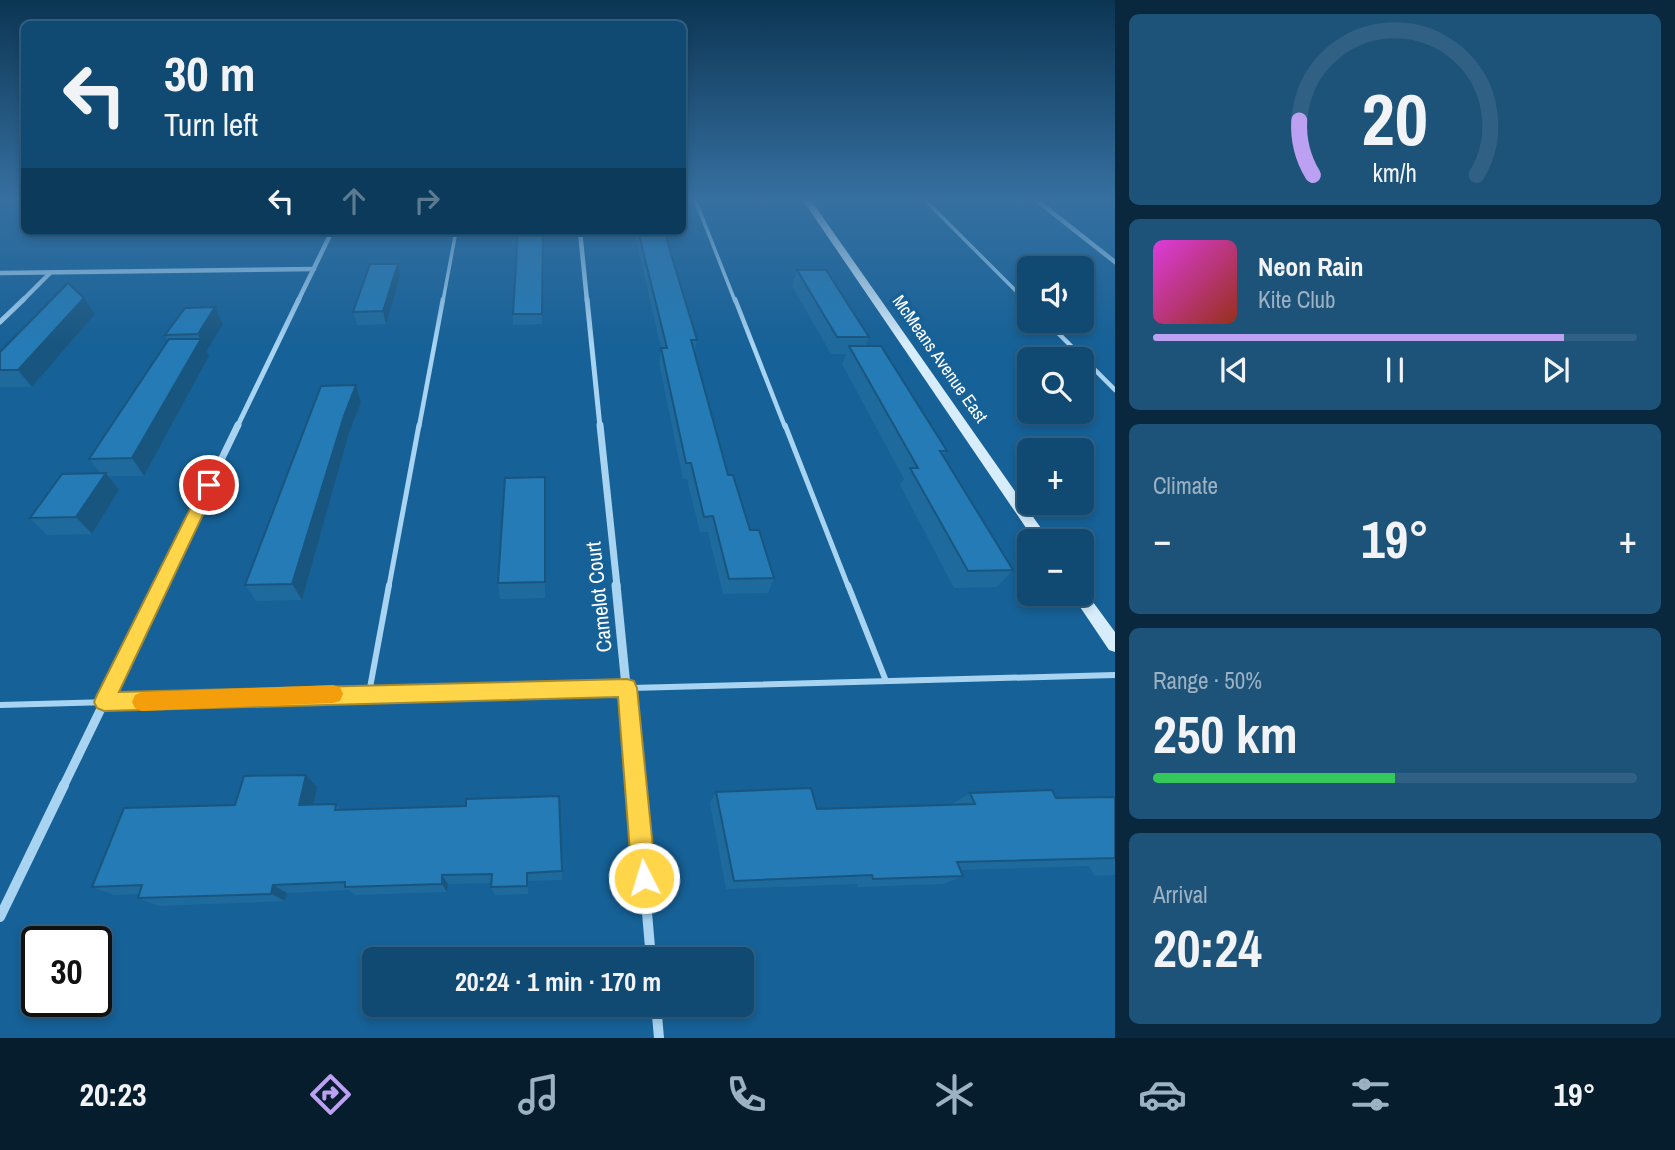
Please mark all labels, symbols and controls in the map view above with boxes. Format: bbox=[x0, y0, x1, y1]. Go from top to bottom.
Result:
text: 30 m bbox=[164, 40, 256, 106]
icon: left bbox=[49, 49, 140, 140]
text: 20 bbox=[1362, 71, 1428, 169]
text: Turn left bbox=[164, 103, 258, 146]
text: km/h bbox=[1373, 156, 1417, 190]
icon: left bbox=[262, 182, 300, 220]
icon: ahead bbox=[335, 182, 373, 220]
icon: right bbox=[408, 182, 446, 220]
text: Neon Rain bbox=[1258, 249, 1363, 284]
map controls bbox=[1017, 256, 1094, 606]
button: sound bbox=[1017, 256, 1094, 333]
text: Kite Club bbox=[1258, 284, 1336, 315]
street label: McMeans Avenue East bbox=[887, 290, 994, 428]
button: search bbox=[1017, 347, 1094, 424]
icon: previous bbox=[1215, 351, 1253, 389]
icon: pause bbox=[1376, 351, 1414, 389]
icon: next bbox=[1537, 351, 1575, 389]
button: + bbox=[1017, 438, 1094, 515]
pin bbox=[179, 455, 239, 515]
icon: arrive bbox=[190, 466, 228, 504]
text: Climate bbox=[1153, 470, 1218, 501]
text: 19° bbox=[1361, 504, 1429, 574]
text: − bbox=[1153, 514, 1171, 565]
text: + bbox=[1619, 514, 1637, 565]
button: − bbox=[1017, 529, 1094, 606]
street label: Camelot Court bbox=[578, 540, 619, 654]
text: Range · 50% bbox=[1153, 665, 1262, 696]
text: 250 km bbox=[1153, 699, 1298, 769]
position arrow bbox=[607, 841, 681, 915]
text: Arrival bbox=[1153, 879, 1208, 910]
text: 20:24 bbox=[1153, 913, 1262, 983]
speed limit sign: 30 bbox=[21, 926, 112, 1017]
text: 20:24 · 1 min · 170 m bbox=[455, 964, 661, 999]
icon: directions bbox=[306, 1070, 355, 1119]
icon: music bbox=[514, 1070, 563, 1119]
icon: phone bbox=[722, 1070, 771, 1119]
icon: climate bbox=[930, 1070, 979, 1119]
icon: car bbox=[1138, 1070, 1187, 1119]
icon: filters bbox=[1346, 1070, 1395, 1119]
text: 20:23 bbox=[79, 1073, 147, 1116]
text: 19° bbox=[1553, 1073, 1595, 1116]

